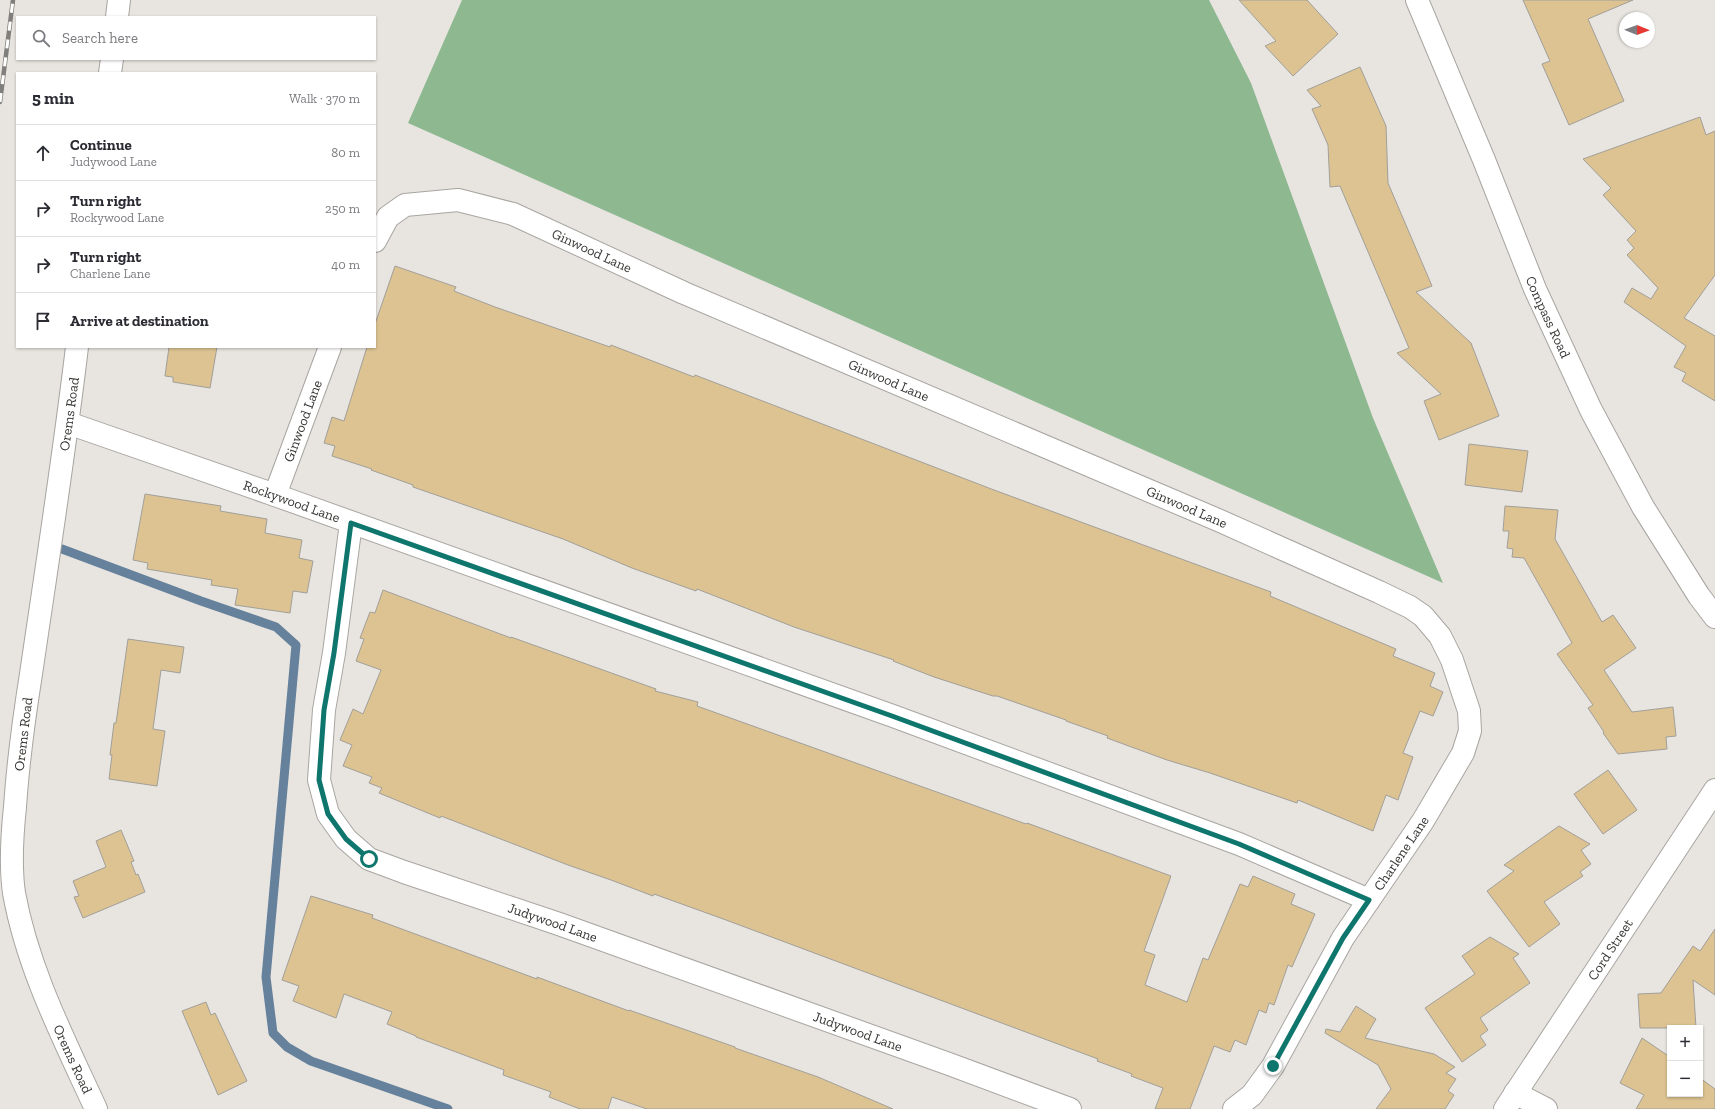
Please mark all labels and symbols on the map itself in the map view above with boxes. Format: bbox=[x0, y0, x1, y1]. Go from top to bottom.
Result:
north arrow bbox=[1619, 12, 1655, 48]
street label: Ginwood Lane bbox=[549, 225, 635, 277]
street label: Compass Road bbox=[1522, 274, 1574, 361]
street label: Ginwood Lane bbox=[846, 356, 932, 405]
street label: Orems Road bbox=[56, 376, 83, 452]
street label: Ginwood Lane bbox=[280, 377, 326, 464]
street label: Rockywood Lane bbox=[241, 477, 343, 527]
street label: Ginwood Lane bbox=[1144, 483, 1230, 532]
street label: Orems Road bbox=[11, 696, 36, 772]
street label: Charlene Lane bbox=[1370, 812, 1433, 894]
route start bbox=[360, 850, 378, 868]
street label: Judywood Lane bbox=[506, 899, 600, 946]
street label: Cord Street bbox=[1584, 915, 1637, 984]
street label: Judywood Lane bbox=[811, 1008, 905, 1056]
street label: Orems Road bbox=[49, 1022, 96, 1097]
route end bbox=[1264, 1057, 1282, 1075]

